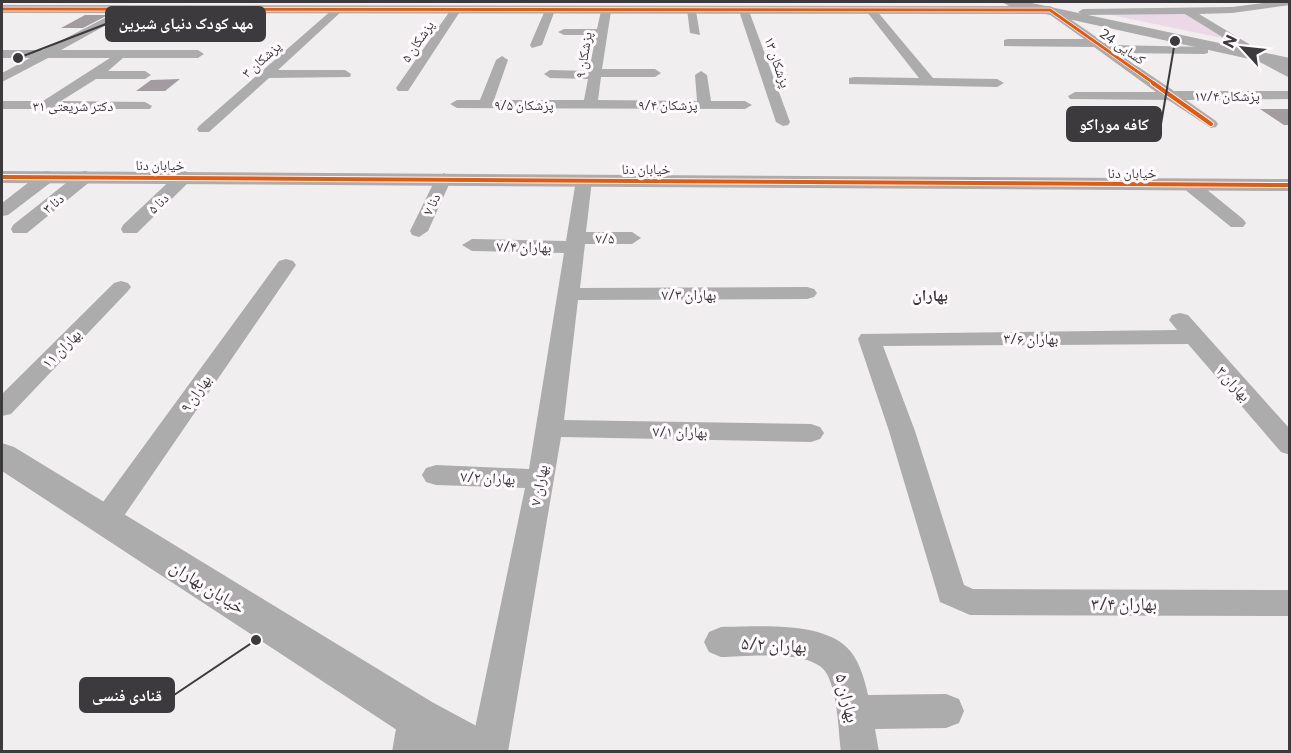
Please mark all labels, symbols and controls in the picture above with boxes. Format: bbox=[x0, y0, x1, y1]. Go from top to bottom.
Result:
callout: مهد کودک دنیای شیرین bbox=[106, 7, 265, 41]
text: مهد کودک دنیای شیرین bbox=[119, 13, 253, 33]
street label: ۵ پزشکان bbox=[397, 17, 438, 66]
north arrow bbox=[1213, 18, 1273, 78]
street label: کسایی 24 bbox=[1096, 24, 1149, 69]
street label: ۹ پزشکان bbox=[571, 30, 596, 80]
text: N bbox=[1218, 31, 1240, 51]
street label: ۱۳ پزشکان bbox=[760, 34, 795, 90]
street label: ۳ پزشکان bbox=[238, 37, 285, 82]
street label: ۱۷/۴ پزشکان bbox=[1194, 87, 1260, 105]
street label: ۹/۵ پزشکان bbox=[494, 96, 554, 114]
street label: ۹/۴ پزشکان bbox=[638, 96, 698, 114]
street label: ۳۱ دکتر شریعتی bbox=[33, 97, 113, 115]
callout: کافه موراکو bbox=[1067, 107, 1161, 141]
text: کافه موراکو bbox=[1079, 114, 1149, 133]
street label: خیابان دنا bbox=[136, 156, 185, 174]
street label: خیابان دنا bbox=[622, 160, 671, 178]
street label: خیابان دنا bbox=[1108, 164, 1157, 182]
street label: ۳ دنا bbox=[39, 189, 67, 217]
street label: ۵ دنا bbox=[144, 189, 172, 217]
street label: ۷ دنا bbox=[419, 190, 444, 218]
street label: ۷/۵ bbox=[595, 229, 615, 247]
street label: ۷/۴ بهاران bbox=[496, 237, 552, 257]
street label: ۷/۳ بهاران bbox=[662, 285, 716, 305]
district label: بهاران bbox=[912, 285, 948, 305]
street label: ۱۱ بهاران bbox=[38, 325, 86, 373]
street label: ۳/۶ بهاران bbox=[1004, 329, 1058, 349]
street label: ۳ بهاران bbox=[1212, 362, 1255, 406]
street label: ۹ بهاران bbox=[176, 371, 216, 416]
street label: ۷/۱ بهاران bbox=[652, 422, 708, 442]
street label: ۷ بهاران bbox=[525, 463, 553, 507]
street label: ۷/۲ بهاران bbox=[460, 467, 516, 489]
street label: خیابان بهاران bbox=[166, 554, 250, 618]
street label: ۳/۴ بهاران bbox=[1091, 592, 1157, 615]
street label: ۵/۲ بهاران bbox=[741, 631, 807, 658]
street label: ۵ بهاران bbox=[830, 671, 865, 725]
callout: قنادی فنسی bbox=[80, 678, 174, 712]
text: قنادی فنسی bbox=[92, 685, 162, 705]

